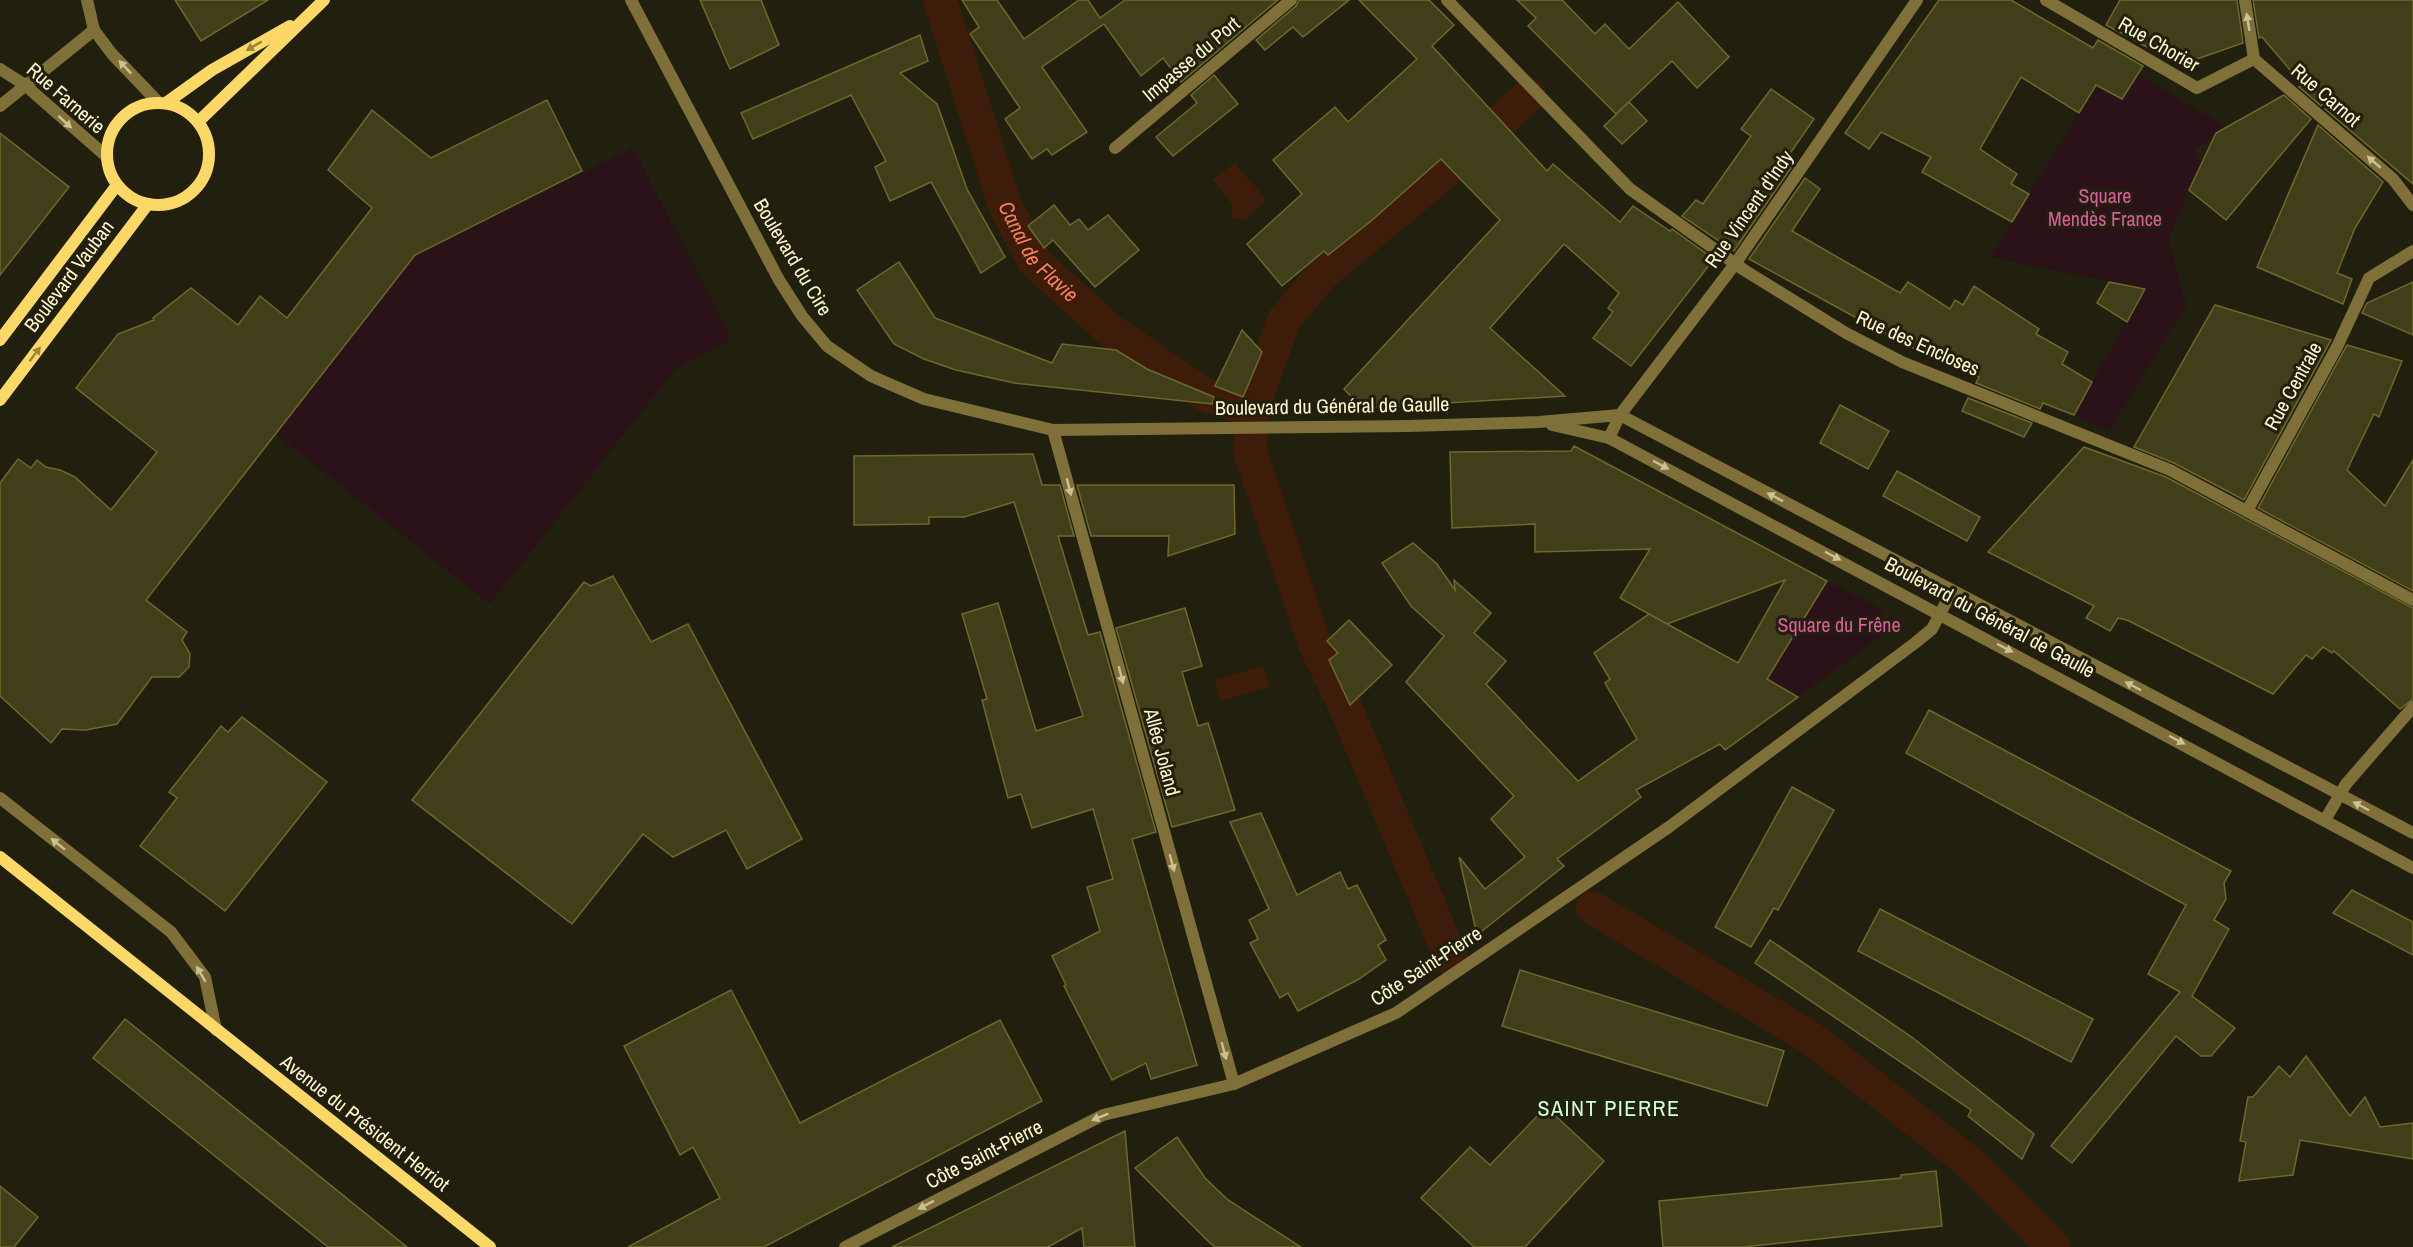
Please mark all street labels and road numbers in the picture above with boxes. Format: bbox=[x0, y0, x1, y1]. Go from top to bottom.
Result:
street label: Impasse du Port bbox=[1136, 10, 1245, 107]
street label: Rue Chorier bbox=[2114, 10, 2205, 78]
street label: Rue Farnerie bbox=[21, 56, 111, 139]
street label: Rue Carnot bbox=[2286, 57, 2367, 133]
street label: Rue Vincent d'Indy bbox=[1698, 144, 1800, 273]
street label: Boulevard du Cire bbox=[748, 193, 839, 320]
street label: Boulevard Vauban bbox=[18, 214, 120, 337]
street label: Rue des Encloses bbox=[1852, 303, 1984, 382]
street label: Rue Centrale bbox=[2257, 337, 2328, 435]
street label: Boulevard du Général de Gaulle bbox=[1215, 390, 1449, 421]
street label: Boulevard du Général de Gaulle bbox=[1880, 550, 2100, 683]
street label: Allée Joland bbox=[1138, 704, 1187, 799]
street label: Côte Saint-Pierre bbox=[1365, 920, 1487, 1012]
street label: Avenue du Président Herriot bbox=[274, 1047, 456, 1197]
street label: Côte Saint-Pierre bbox=[921, 1113, 1047, 1195]

